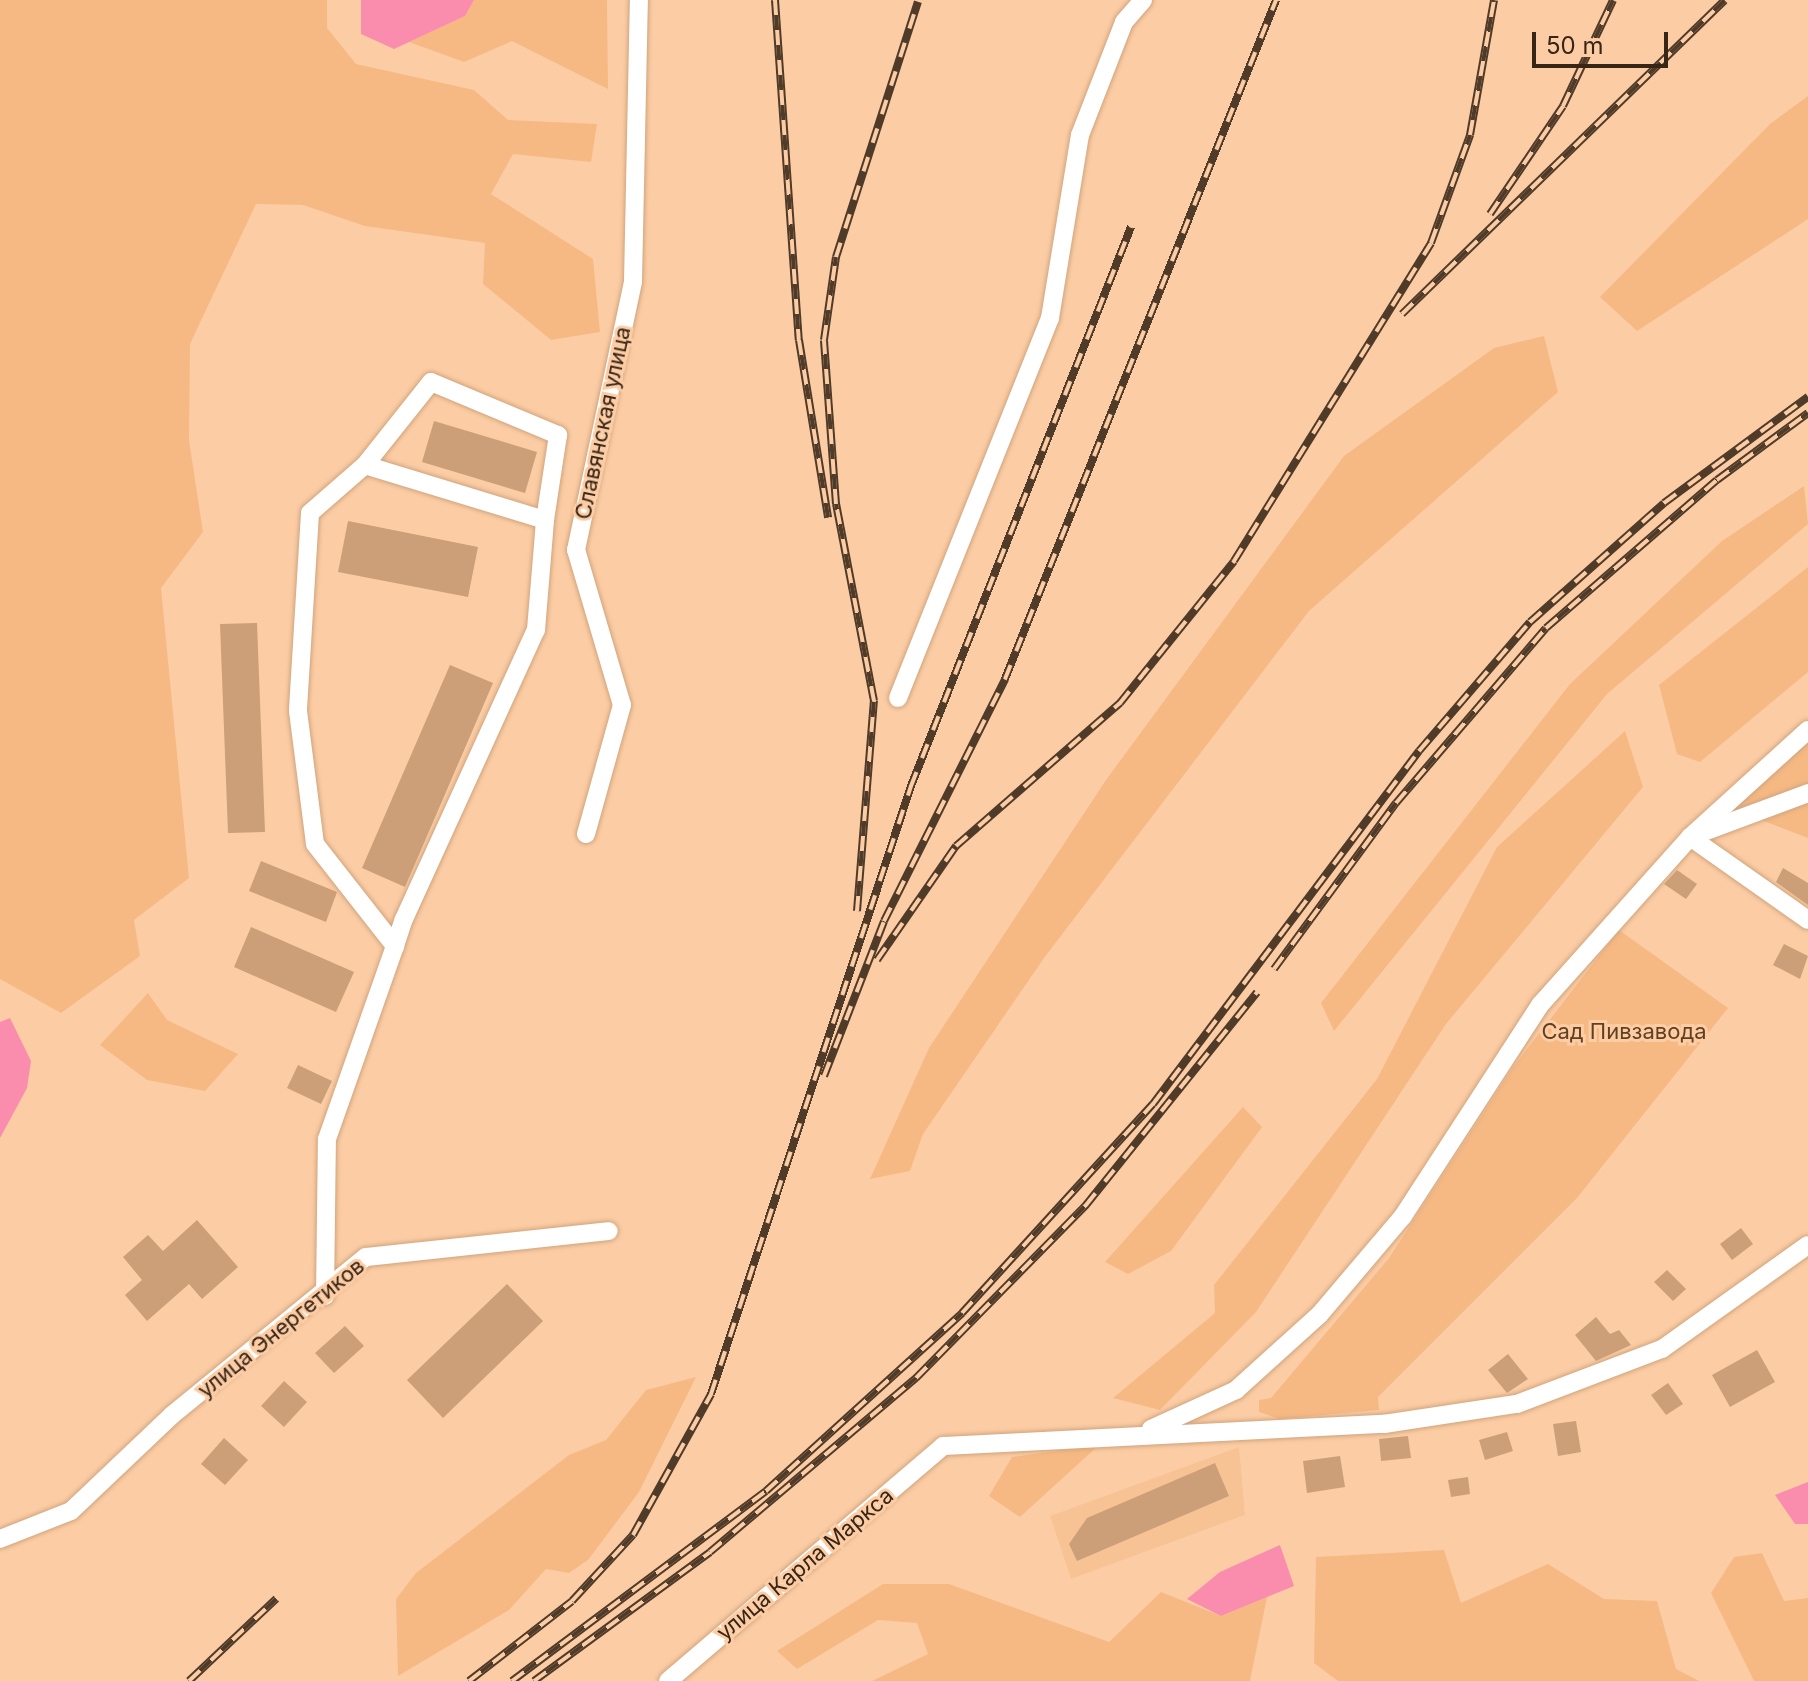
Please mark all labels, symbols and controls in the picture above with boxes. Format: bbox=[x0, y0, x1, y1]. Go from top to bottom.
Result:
scale bar bbox=[1536, 16, 1672, 66]
text: 50 m bbox=[1546, 31, 1604, 60]
street label: Славянская улица bbox=[570, 324, 636, 522]
park label: Сад Пивзавода bbox=[1541, 1019, 1707, 1045]
street label: улица Энергетиков bbox=[192, 1253, 370, 1403]
street label: улица Карла Маркса bbox=[711, 1482, 899, 1646]

